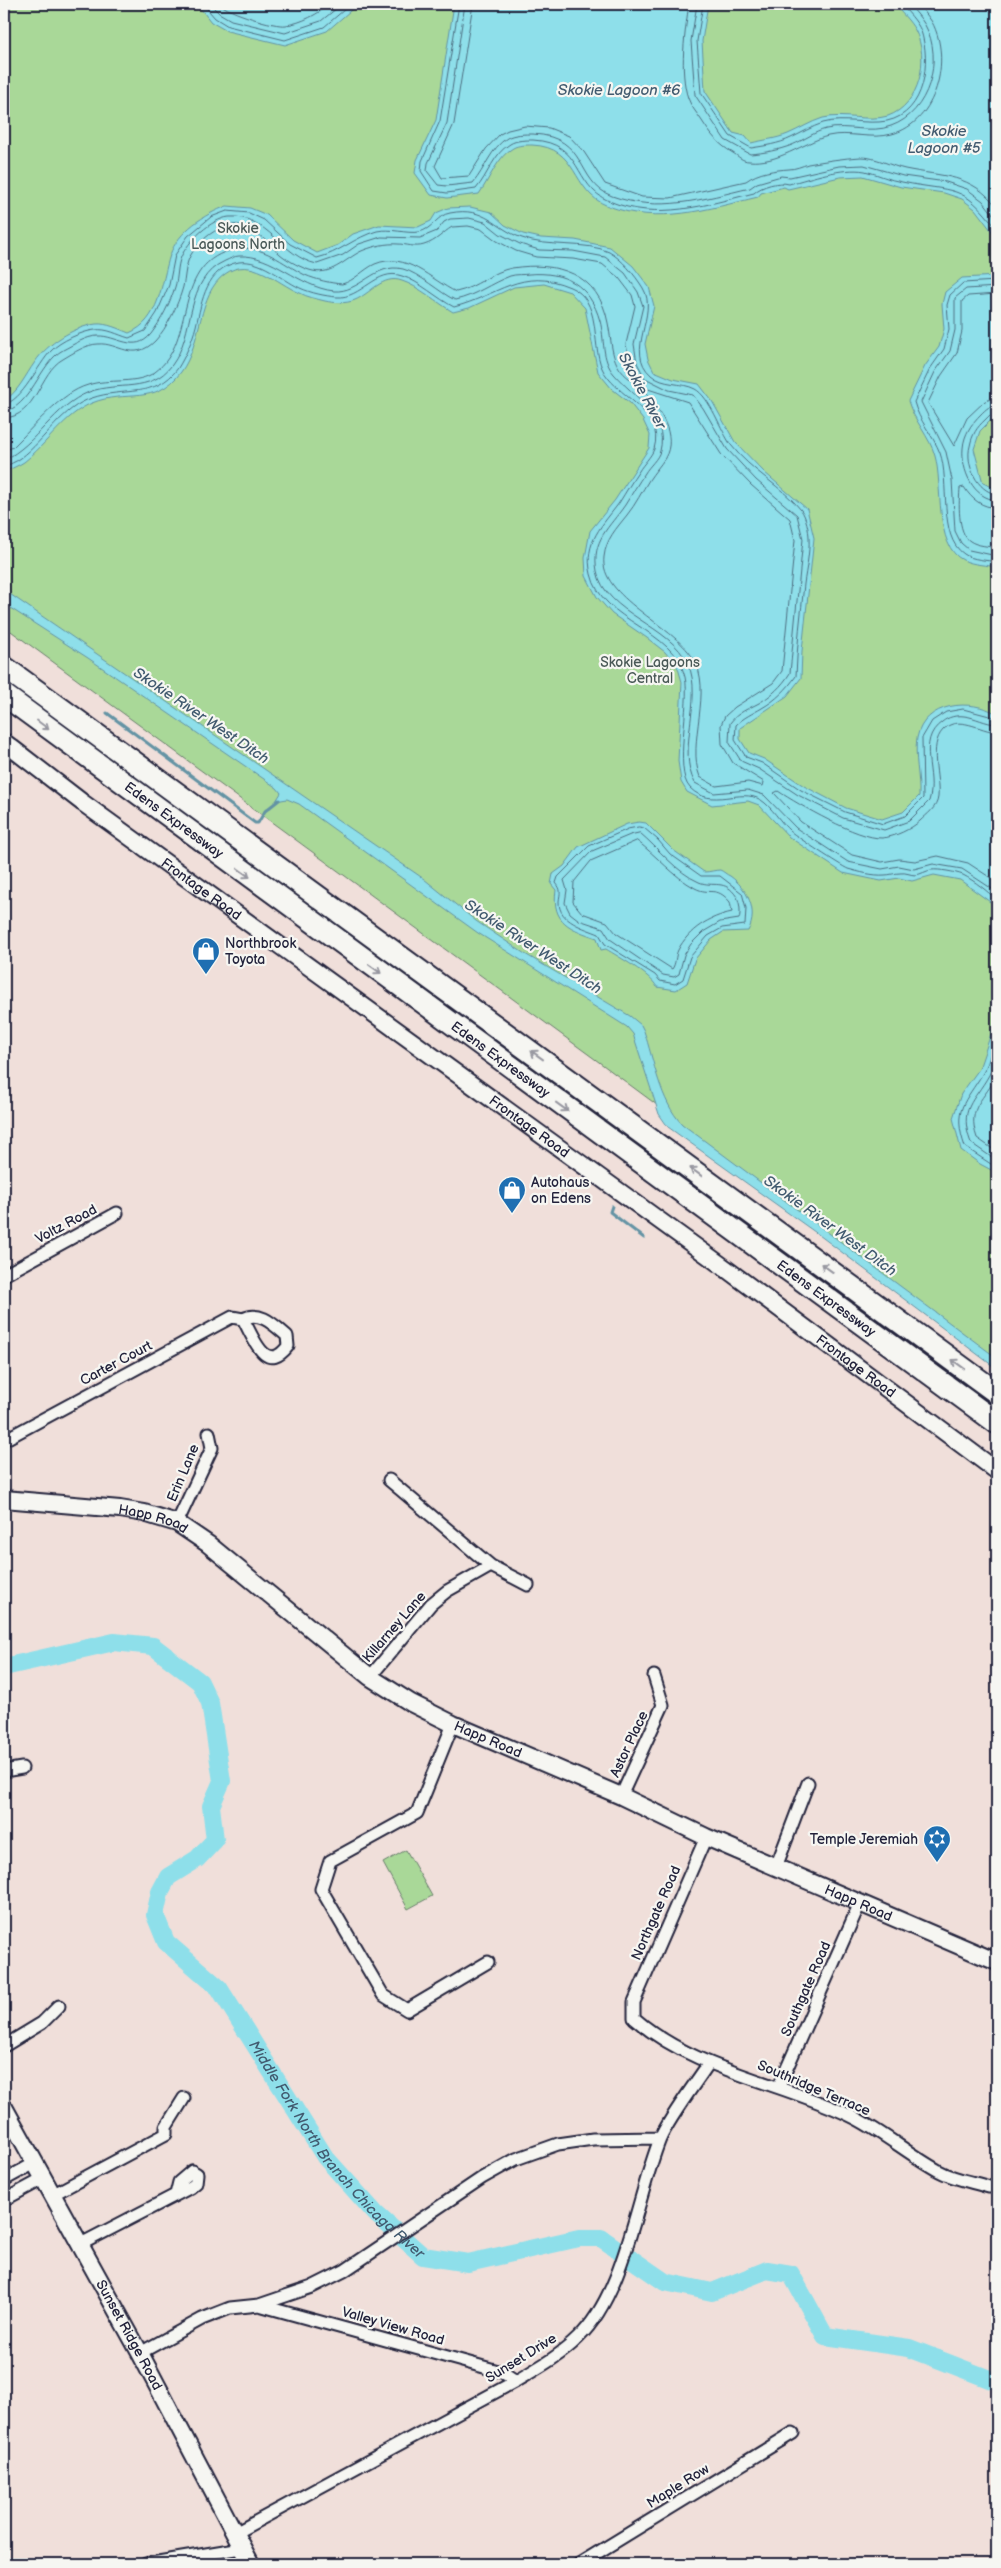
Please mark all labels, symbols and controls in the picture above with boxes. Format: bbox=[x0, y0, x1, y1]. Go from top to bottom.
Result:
water label: Skokie Lagoon #6 bbox=[558, 81, 680, 100]
water label: Skokie Lagoon #5 bbox=[908, 122, 981, 158]
park label: Skokie Lagoons North bbox=[191, 220, 285, 253]
water label: Skokie River bbox=[614, 350, 671, 434]
park label: Skokie Lagoons Central bbox=[600, 654, 700, 687]
water label: Skokie River West Ditch bbox=[130, 663, 272, 769]
one-way arrow bbox=[36, 719, 49, 730]
street label: Edens Expressway bbox=[121, 778, 228, 862]
street label: Frontage Road bbox=[158, 854, 245, 923]
one-way arrow bbox=[237, 868, 251, 878]
water label: Skokie River West Ditch bbox=[461, 896, 605, 998]
place label: Northbrook Toyota bbox=[225, 935, 296, 968]
shop icon: Northbrook Toyota bbox=[191, 936, 221, 975]
one-way arrow bbox=[368, 964, 382, 974]
street label: Edens Expressway bbox=[448, 1017, 554, 1102]
one-way arrow bbox=[530, 1050, 544, 1060]
street label: Frontage Road bbox=[486, 1092, 573, 1161]
one-way arrow bbox=[555, 1101, 568, 1112]
one-way arrow bbox=[689, 1167, 703, 1177]
water label: Skokie River West Ditch bbox=[760, 1171, 900, 1281]
place label: Autohaus on Edens bbox=[531, 1174, 591, 1207]
shop icon: Autohaus on Edens bbox=[497, 1175, 527, 1214]
street label: Voltz Road bbox=[32, 1201, 100, 1247]
street label: Edens Expressway bbox=[774, 1256, 880, 1340]
one-way arrow bbox=[820, 1263, 834, 1273]
street label: Frontage Road bbox=[813, 1331, 899, 1401]
street label: Carter Court bbox=[77, 1337, 156, 1389]
one-way arrow bbox=[951, 1359, 965, 1369]
street label: Erin Lane bbox=[163, 1442, 203, 1504]
street label: Happ Road bbox=[117, 1500, 192, 1537]
street label: Killarney Lane bbox=[359, 1588, 429, 1666]
street label: Astor Place bbox=[606, 1708, 652, 1780]
street label: Happ Road bbox=[452, 1717, 525, 1761]
synagogue icon: Temple Jeremiah bbox=[922, 1824, 952, 1863]
place label: Temple Jeremiah bbox=[810, 1831, 918, 1848]
street label: Northgate Road bbox=[628, 1863, 684, 1963]
street label: Happ Road bbox=[822, 1881, 895, 1925]
street label: Southgate Road bbox=[777, 1939, 835, 2039]
water label: Middle Fork North Branch Chicago River bbox=[245, 2037, 430, 2264]
street label: Southridge Terrace bbox=[755, 2057, 873, 2119]
street label: Sunset Ridge Road bbox=[93, 2277, 166, 2393]
street label: Valley View Road bbox=[340, 2303, 446, 2349]
street label: Sunset Drive bbox=[482, 2329, 560, 2387]
street label: Maple Row bbox=[644, 2460, 713, 2512]

